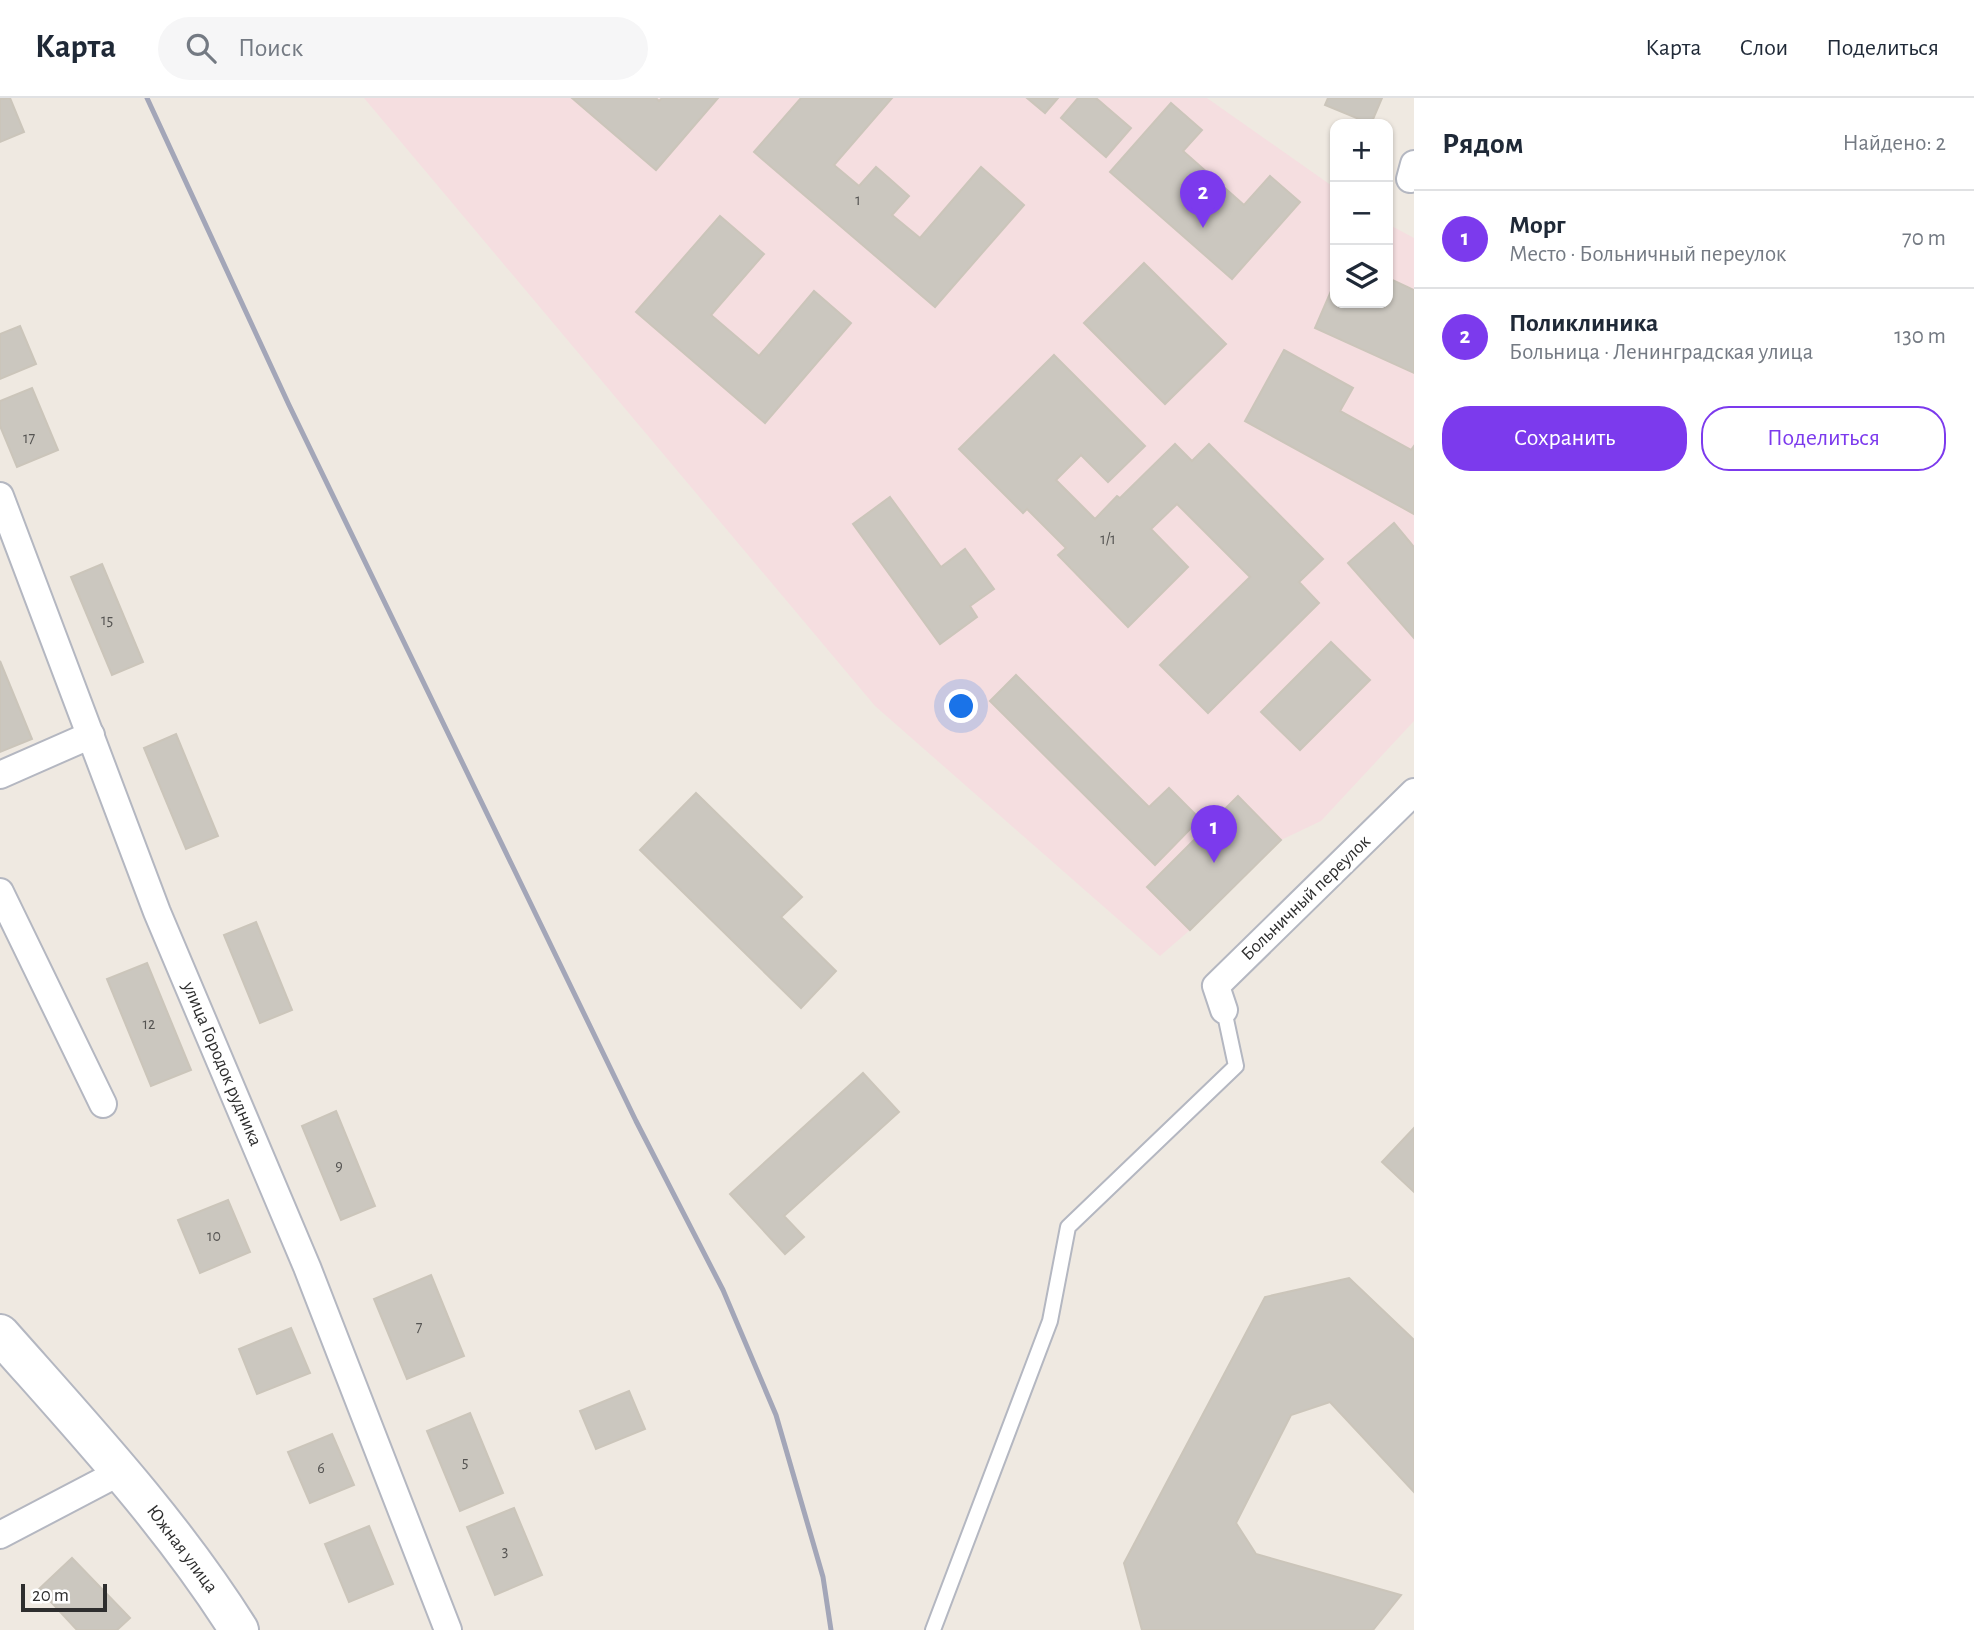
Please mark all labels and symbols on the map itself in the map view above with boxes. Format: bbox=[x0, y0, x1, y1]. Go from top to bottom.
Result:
pin: 2 bbox=[1180, 170, 1226, 228]
house number: 1 bbox=[855, 192, 861, 208]
house number: 17 bbox=[23, 430, 35, 446]
house number: 1/1 bbox=[1100, 531, 1116, 547]
house number: 15 bbox=[101, 612, 113, 628]
your location bbox=[944, 689, 978, 723]
pin: 1 bbox=[1191, 805, 1237, 863]
street label: Больничный переулок bbox=[1238, 832, 1374, 964]
street label: улица Городок рудника bbox=[178, 978, 265, 1149]
house number: 12 bbox=[143, 1016, 155, 1032]
house number: 9 bbox=[335, 1158, 343, 1174]
house number: 10 bbox=[207, 1228, 221, 1244]
house number: 7 bbox=[416, 1319, 423, 1335]
house number: 5 bbox=[462, 1454, 468, 1470]
house number: 6 bbox=[317, 1460, 325, 1476]
street label: Южная улица bbox=[143, 1501, 221, 1597]
house number: 3 bbox=[502, 1543, 508, 1559]
scale bar bbox=[21, 1581, 107, 1613]

